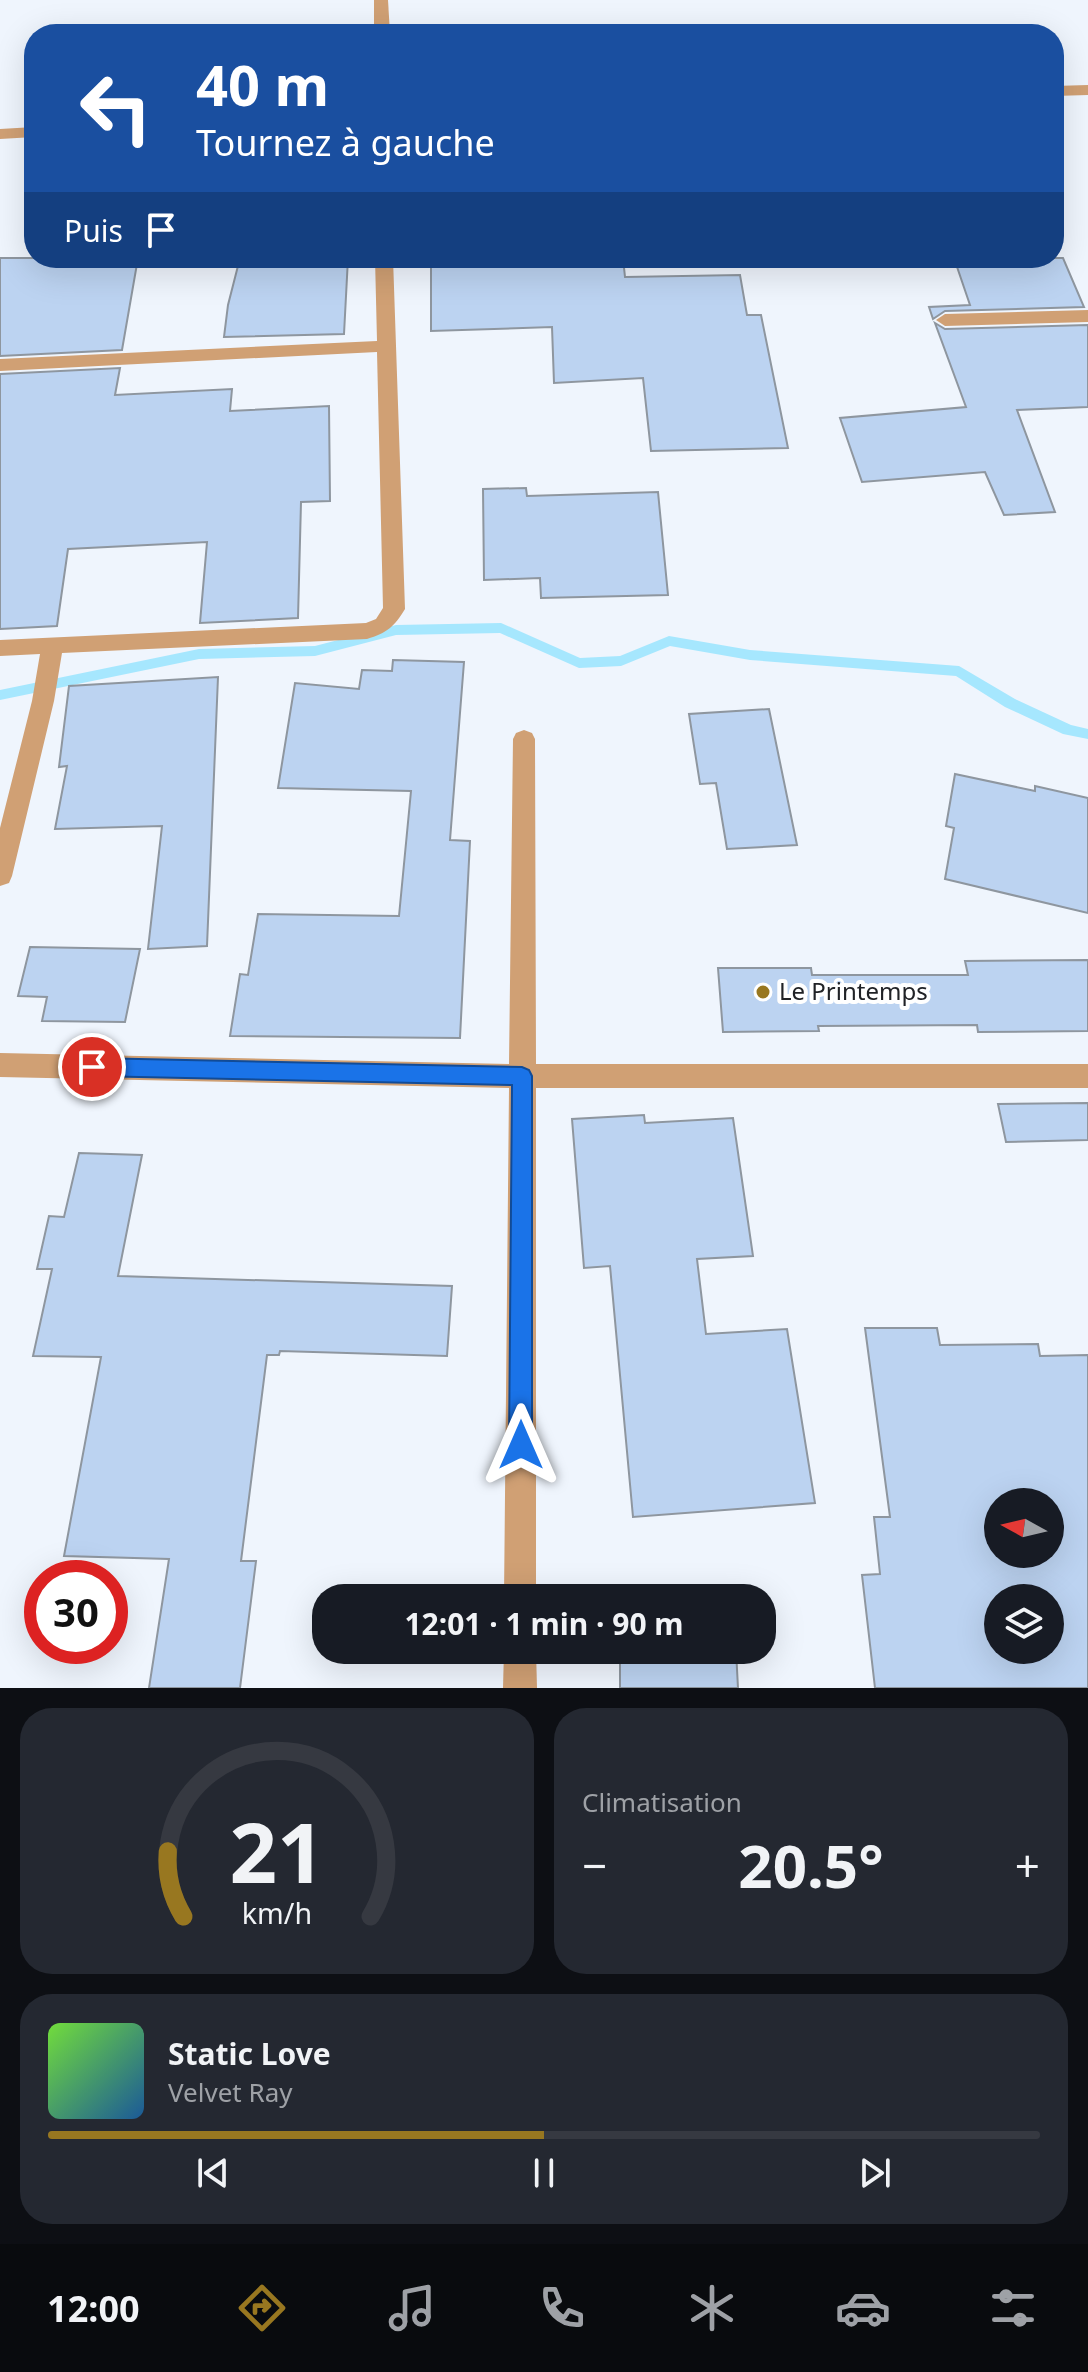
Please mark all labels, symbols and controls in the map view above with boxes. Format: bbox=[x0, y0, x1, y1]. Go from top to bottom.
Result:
text: 40 m bbox=[196, 46, 329, 122]
icon: left bbox=[64, 56, 168, 160]
text: Tournez à gauche bbox=[196, 118, 495, 167]
icon: arrive bbox=[139, 208, 183, 252]
text: Puis bbox=[64, 210, 123, 251]
place label: Le Printemps bbox=[779, 974, 928, 1007]
marker: Le Printemps bbox=[754, 983, 772, 1001]
pin bbox=[58, 1033, 126, 1101]
icon: arrive bbox=[70, 1045, 114, 1089]
position arrow bbox=[479, 1403, 563, 1487]
north arrow bbox=[984, 1488, 1064, 1568]
map controls bbox=[984, 1488, 1064, 1664]
speed limit sign: 30 bbox=[24, 1560, 128, 1664]
button: layers bbox=[984, 1584, 1064, 1664]
text: 12:01 · 1 min · 90 m bbox=[404, 1603, 684, 1644]
text: Climatisation bbox=[582, 1784, 742, 1820]
text: 21 bbox=[229, 1794, 325, 1907]
text: 20.5° bbox=[738, 1824, 884, 1906]
text: − bbox=[582, 1835, 607, 1895]
text: + bbox=[1015, 1835, 1040, 1895]
text: km/h bbox=[242, 1893, 312, 1932]
text: Static Love bbox=[168, 2033, 331, 2074]
text: Velvet Ray bbox=[168, 2074, 293, 2110]
icon: previous bbox=[191, 2151, 235, 2195]
icon: pause bbox=[522, 2151, 566, 2195]
icon: next bbox=[853, 2151, 897, 2195]
icon: directions bbox=[234, 2280, 290, 2336]
icon: music bbox=[384, 2280, 440, 2336]
icon: phone bbox=[534, 2280, 590, 2336]
icon: climate bbox=[684, 2280, 740, 2336]
icon: car bbox=[835, 2280, 891, 2336]
icon: filters bbox=[985, 2280, 1041, 2336]
text: 12:00 bbox=[47, 2284, 140, 2333]

